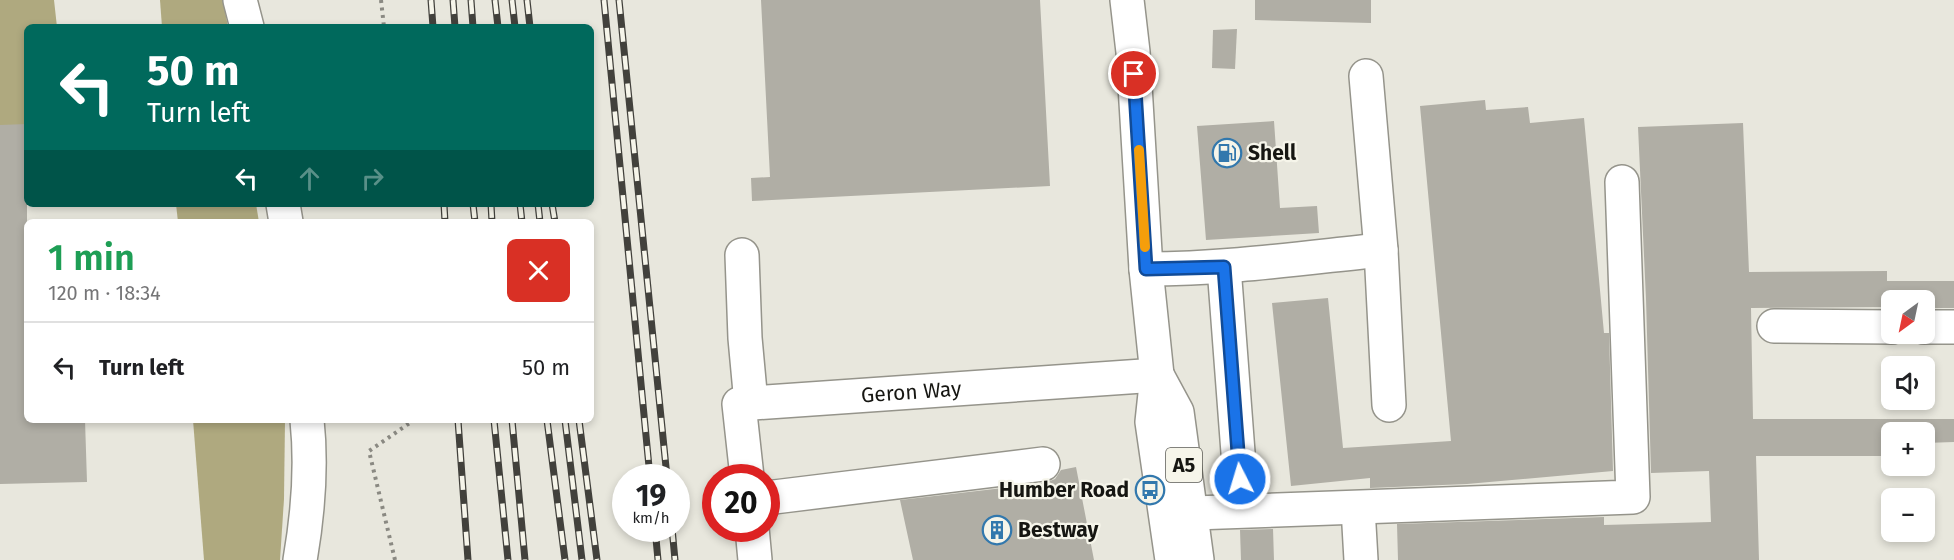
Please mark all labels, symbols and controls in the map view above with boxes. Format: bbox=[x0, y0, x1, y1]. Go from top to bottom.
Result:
text: 50 m bbox=[147, 46, 240, 96]
icon: left bbox=[48, 48, 126, 126]
pin bbox=[1108, 48, 1159, 99]
icon: arrive bbox=[1117, 57, 1150, 90]
text: Turn left bbox=[147, 97, 250, 129]
fuel station icon: Shell bbox=[1211, 137, 1243, 169]
place label: Shell bbox=[1248, 140, 1297, 166]
icon: left bbox=[230, 162, 263, 195]
icon: ahead bbox=[293, 162, 326, 195]
icon: right bbox=[356, 162, 389, 195]
text: 1 min bbox=[48, 236, 135, 280]
button: close bbox=[507, 239, 570, 302]
text: 120 m · 18:34 bbox=[48, 281, 161, 305]
north arrow bbox=[1881, 290, 1935, 344]
map controls bbox=[1881, 290, 1935, 542]
icon: left bbox=[48, 351, 81, 384]
text: Turn left bbox=[99, 354, 184, 381]
text: 50 m bbox=[522, 354, 570, 381]
button: sound bbox=[1881, 356, 1935, 410]
street label: Geron Way bbox=[860, 376, 963, 409]
button: + bbox=[1881, 422, 1935, 476]
position arrow bbox=[1208, 447, 1272, 511]
road number: A5 bbox=[1166, 448, 1202, 482]
speed limit sign: 20 bbox=[702, 464, 780, 542]
bus stop icon: Humber Road bbox=[1134, 474, 1166, 506]
place label: Humber Road bbox=[999, 477, 1129, 503]
text: 19 bbox=[636, 478, 666, 514]
button: − bbox=[1881, 488, 1935, 542]
text: km/h bbox=[632, 509, 670, 527]
building icon: Bestway bbox=[981, 514, 1013, 546]
place label: Bestway bbox=[1018, 517, 1098, 543]

